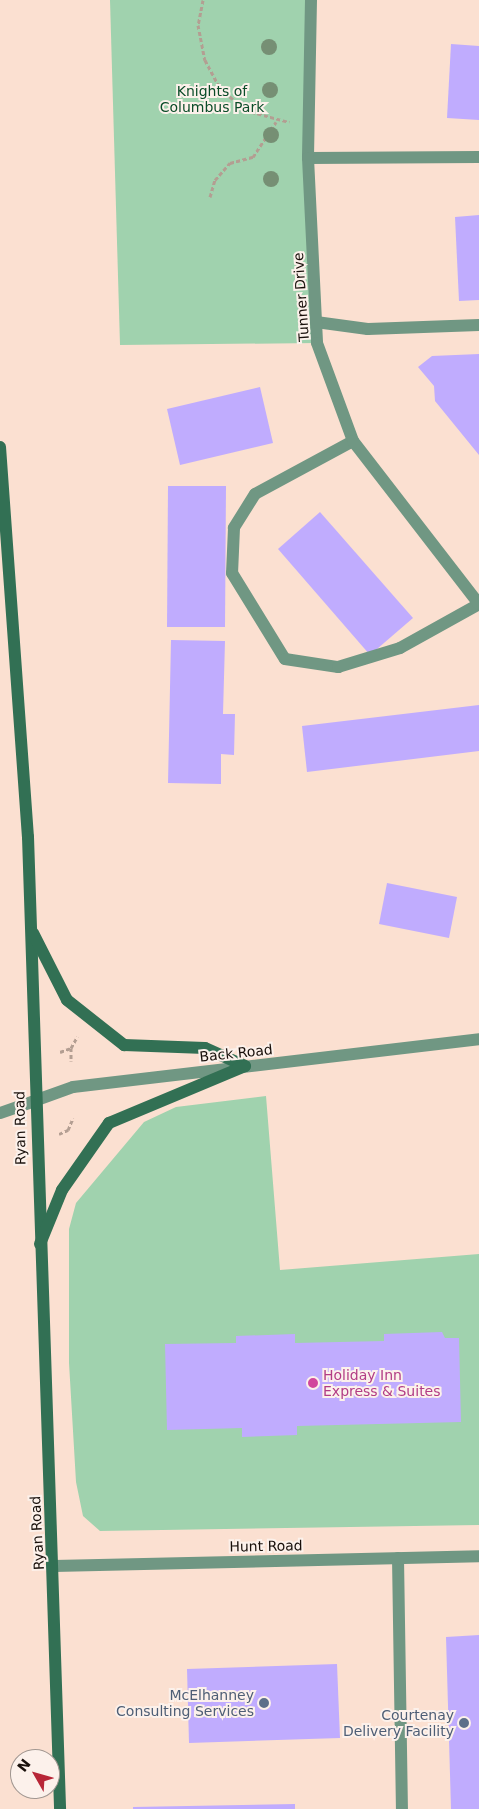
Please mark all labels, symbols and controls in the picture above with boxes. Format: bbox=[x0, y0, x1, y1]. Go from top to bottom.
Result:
park label: Knights of Columbus Park bbox=[160, 83, 264, 115]
street label: Tunner Drive bbox=[290, 252, 312, 342]
street label: Back Road bbox=[199, 1041, 273, 1065]
street label: Ryan Road bbox=[11, 1091, 29, 1165]
place label: Holiday Inn Express & Suites bbox=[323, 1367, 441, 1400]
marker: Holiday Inn Express & Suites bbox=[307, 1377, 319, 1389]
street label: Ryan Road bbox=[27, 1495, 47, 1571]
street label: Hunt Road bbox=[229, 1537, 303, 1555]
place label: McElhanney Consulting Services bbox=[116, 1687, 254, 1720]
marker: McElhanney Consulting Services bbox=[258, 1697, 270, 1709]
place label: Courtenay Delivery Facility bbox=[343, 1707, 454, 1740]
marker: Courtenay Delivery Facility bbox=[458, 1717, 470, 1729]
north arrow bbox=[10, 1749, 60, 1799]
text: N bbox=[14, 1756, 34, 1775]

